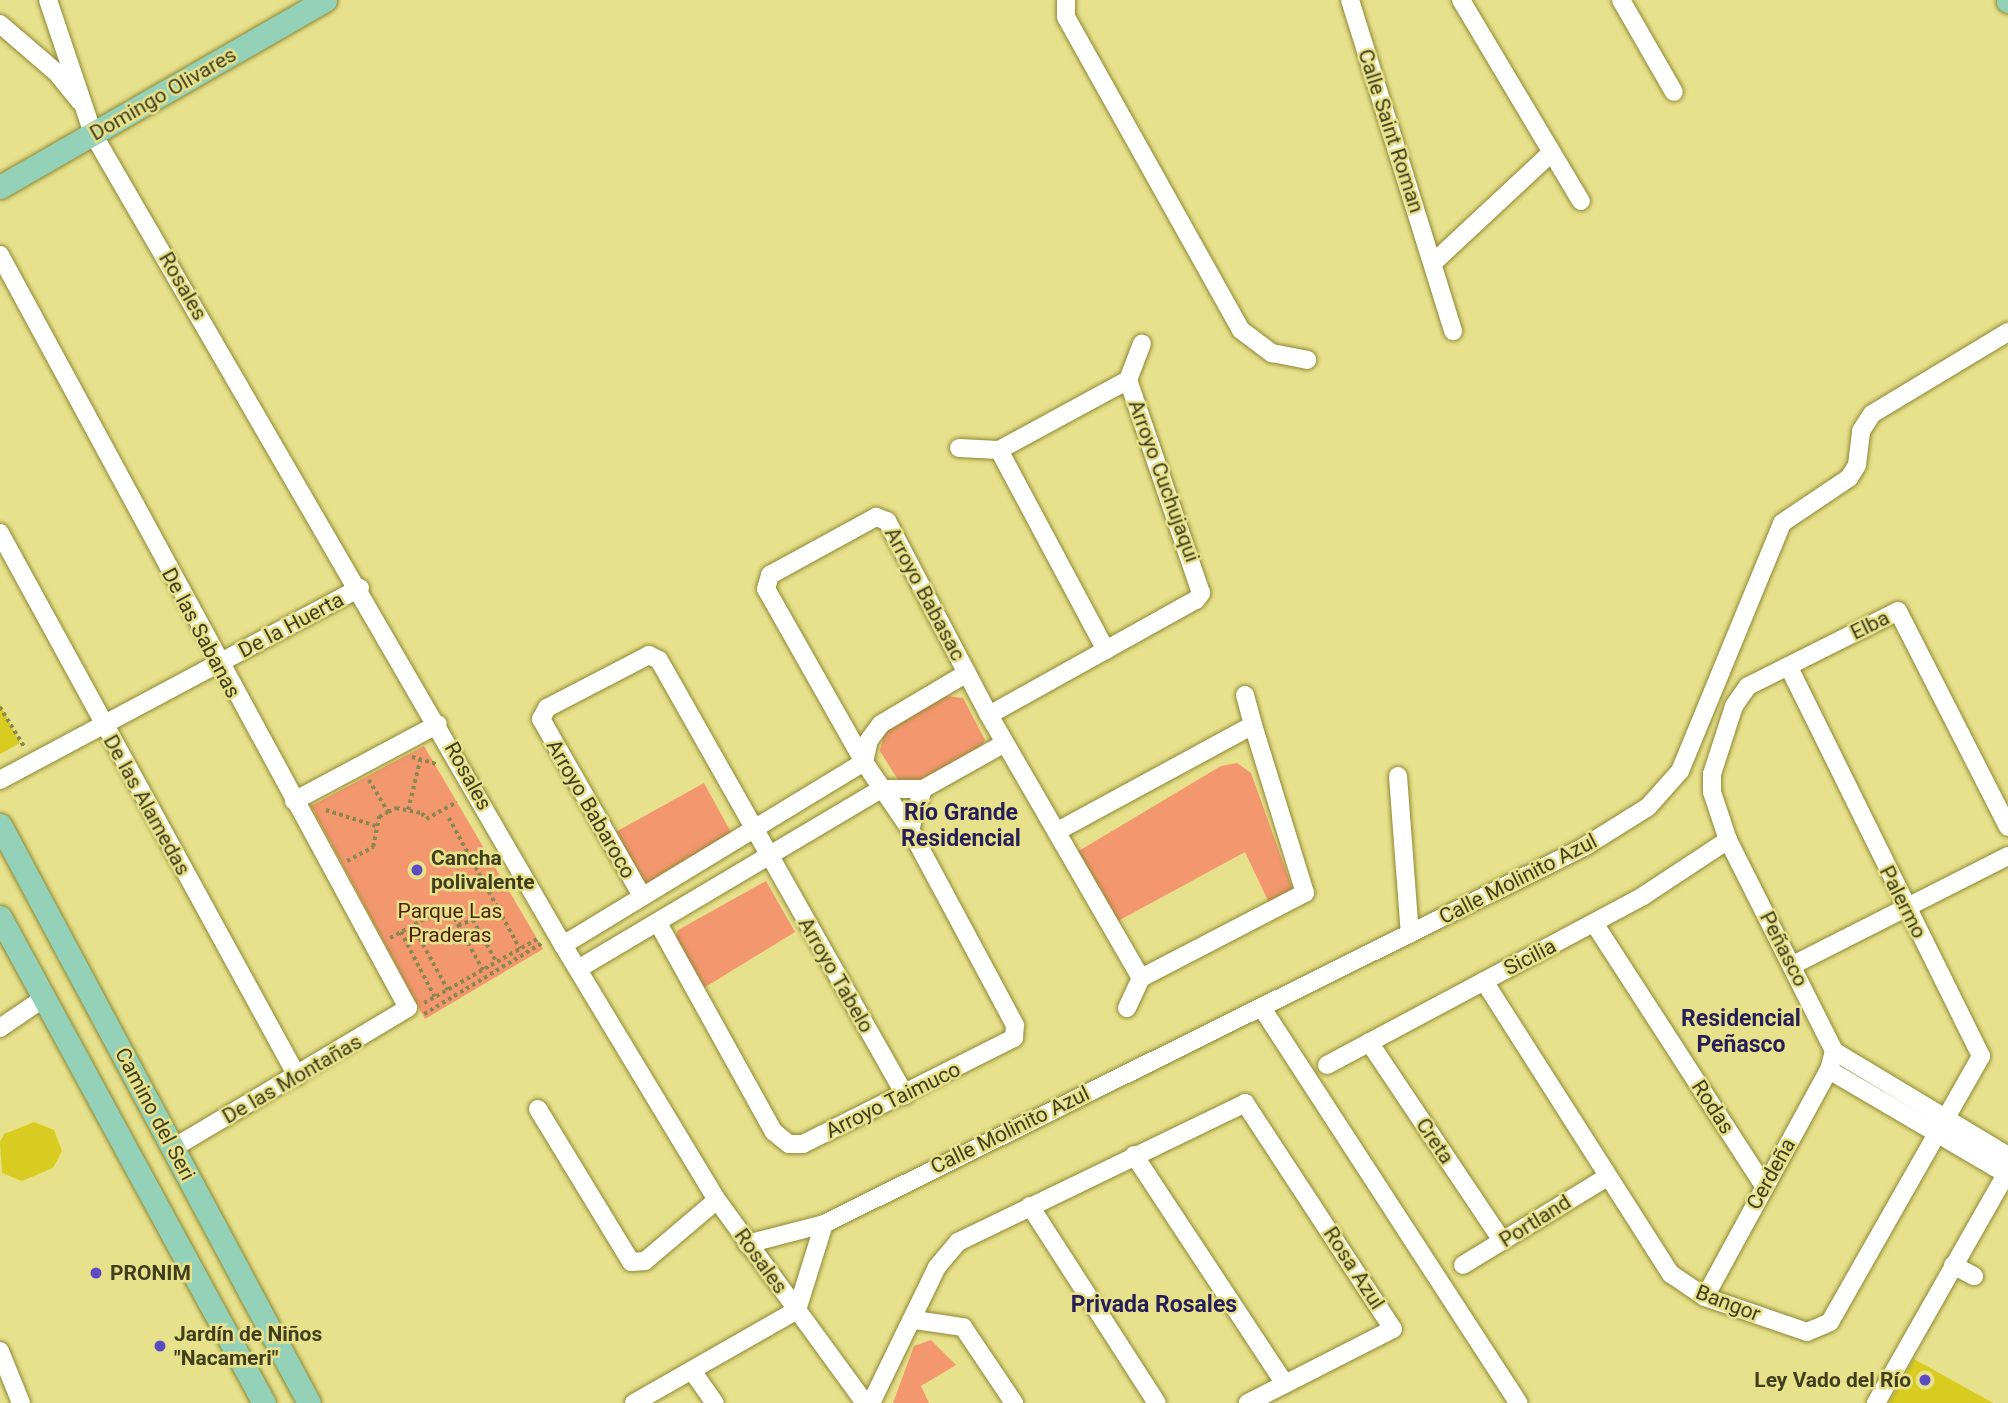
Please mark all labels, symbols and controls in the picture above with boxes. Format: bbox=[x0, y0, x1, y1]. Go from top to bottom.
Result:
street label: Domingo Olivares bbox=[85, 42, 241, 146]
street label: Calle Saint Roman bbox=[1353, 46, 1429, 216]
street label: Rosales bbox=[154, 248, 212, 324]
street label: Arroyo Cuchujaqui bbox=[1123, 396, 1205, 566]
street label: Arroyo Babasac bbox=[879, 523, 971, 665]
street label: De las Sabanas bbox=[156, 564, 246, 702]
street label: De la Huerta bbox=[234, 587, 348, 663]
street label: Elba bbox=[1846, 605, 1894, 645]
street label: De las Alamedas bbox=[98, 730, 196, 880]
street label: Arroyo Babaroco bbox=[541, 735, 641, 883]
street label: Rosales bbox=[439, 737, 497, 815]
district label: Río Grande Residencial bbox=[901, 799, 1021, 853]
street label: Calle Molinito Azul bbox=[1435, 828, 1601, 930]
place label: Cancha polivalente bbox=[431, 845, 535, 895]
street label: Palermo bbox=[1874, 861, 1932, 943]
marker: Cancha polivalente bbox=[409, 862, 425, 878]
park label: Parque Las Praderas bbox=[398, 898, 502, 948]
street label: Peñasco bbox=[1754, 907, 1814, 991]
street label: Arroyo Tabelo bbox=[793, 913, 879, 1037]
street label: Sicilia bbox=[1500, 933, 1560, 981]
district label: Residencial Peñasco bbox=[1681, 1005, 1801, 1059]
street label: De las Montañas bbox=[218, 1029, 366, 1129]
street label: Camino del Seri bbox=[109, 1043, 201, 1185]
street label: Arroyo Taimuco bbox=[821, 1056, 965, 1144]
street label: Rodas bbox=[1686, 1075, 1740, 1139]
street label: Calle Molinito Azul bbox=[926, 1081, 1094, 1179]
street label: Creta bbox=[1411, 1113, 1459, 1169]
street label: Cerdeña bbox=[1741, 1134, 1801, 1214]
street label: Portland bbox=[1495, 1189, 1575, 1253]
street label: Rosa Azul bbox=[1318, 1222, 1390, 1314]
street label: Rosales bbox=[729, 1224, 793, 1298]
place label: PRONIM bbox=[110, 1260, 191, 1286]
marker: PRONIM bbox=[88, 1265, 104, 1281]
street label: Bangor bbox=[1692, 1279, 1764, 1327]
district label: Privada Rosales bbox=[1071, 1291, 1237, 1319]
place label: Jardín de Niños "Nacameri" bbox=[174, 1321, 322, 1371]
marker: Jardín de Niños "Nacameri" bbox=[152, 1338, 168, 1354]
place label: Ley Vado del Río bbox=[1754, 1367, 1911, 1393]
marker: Ley Vado del Río bbox=[1917, 1372, 1933, 1388]

